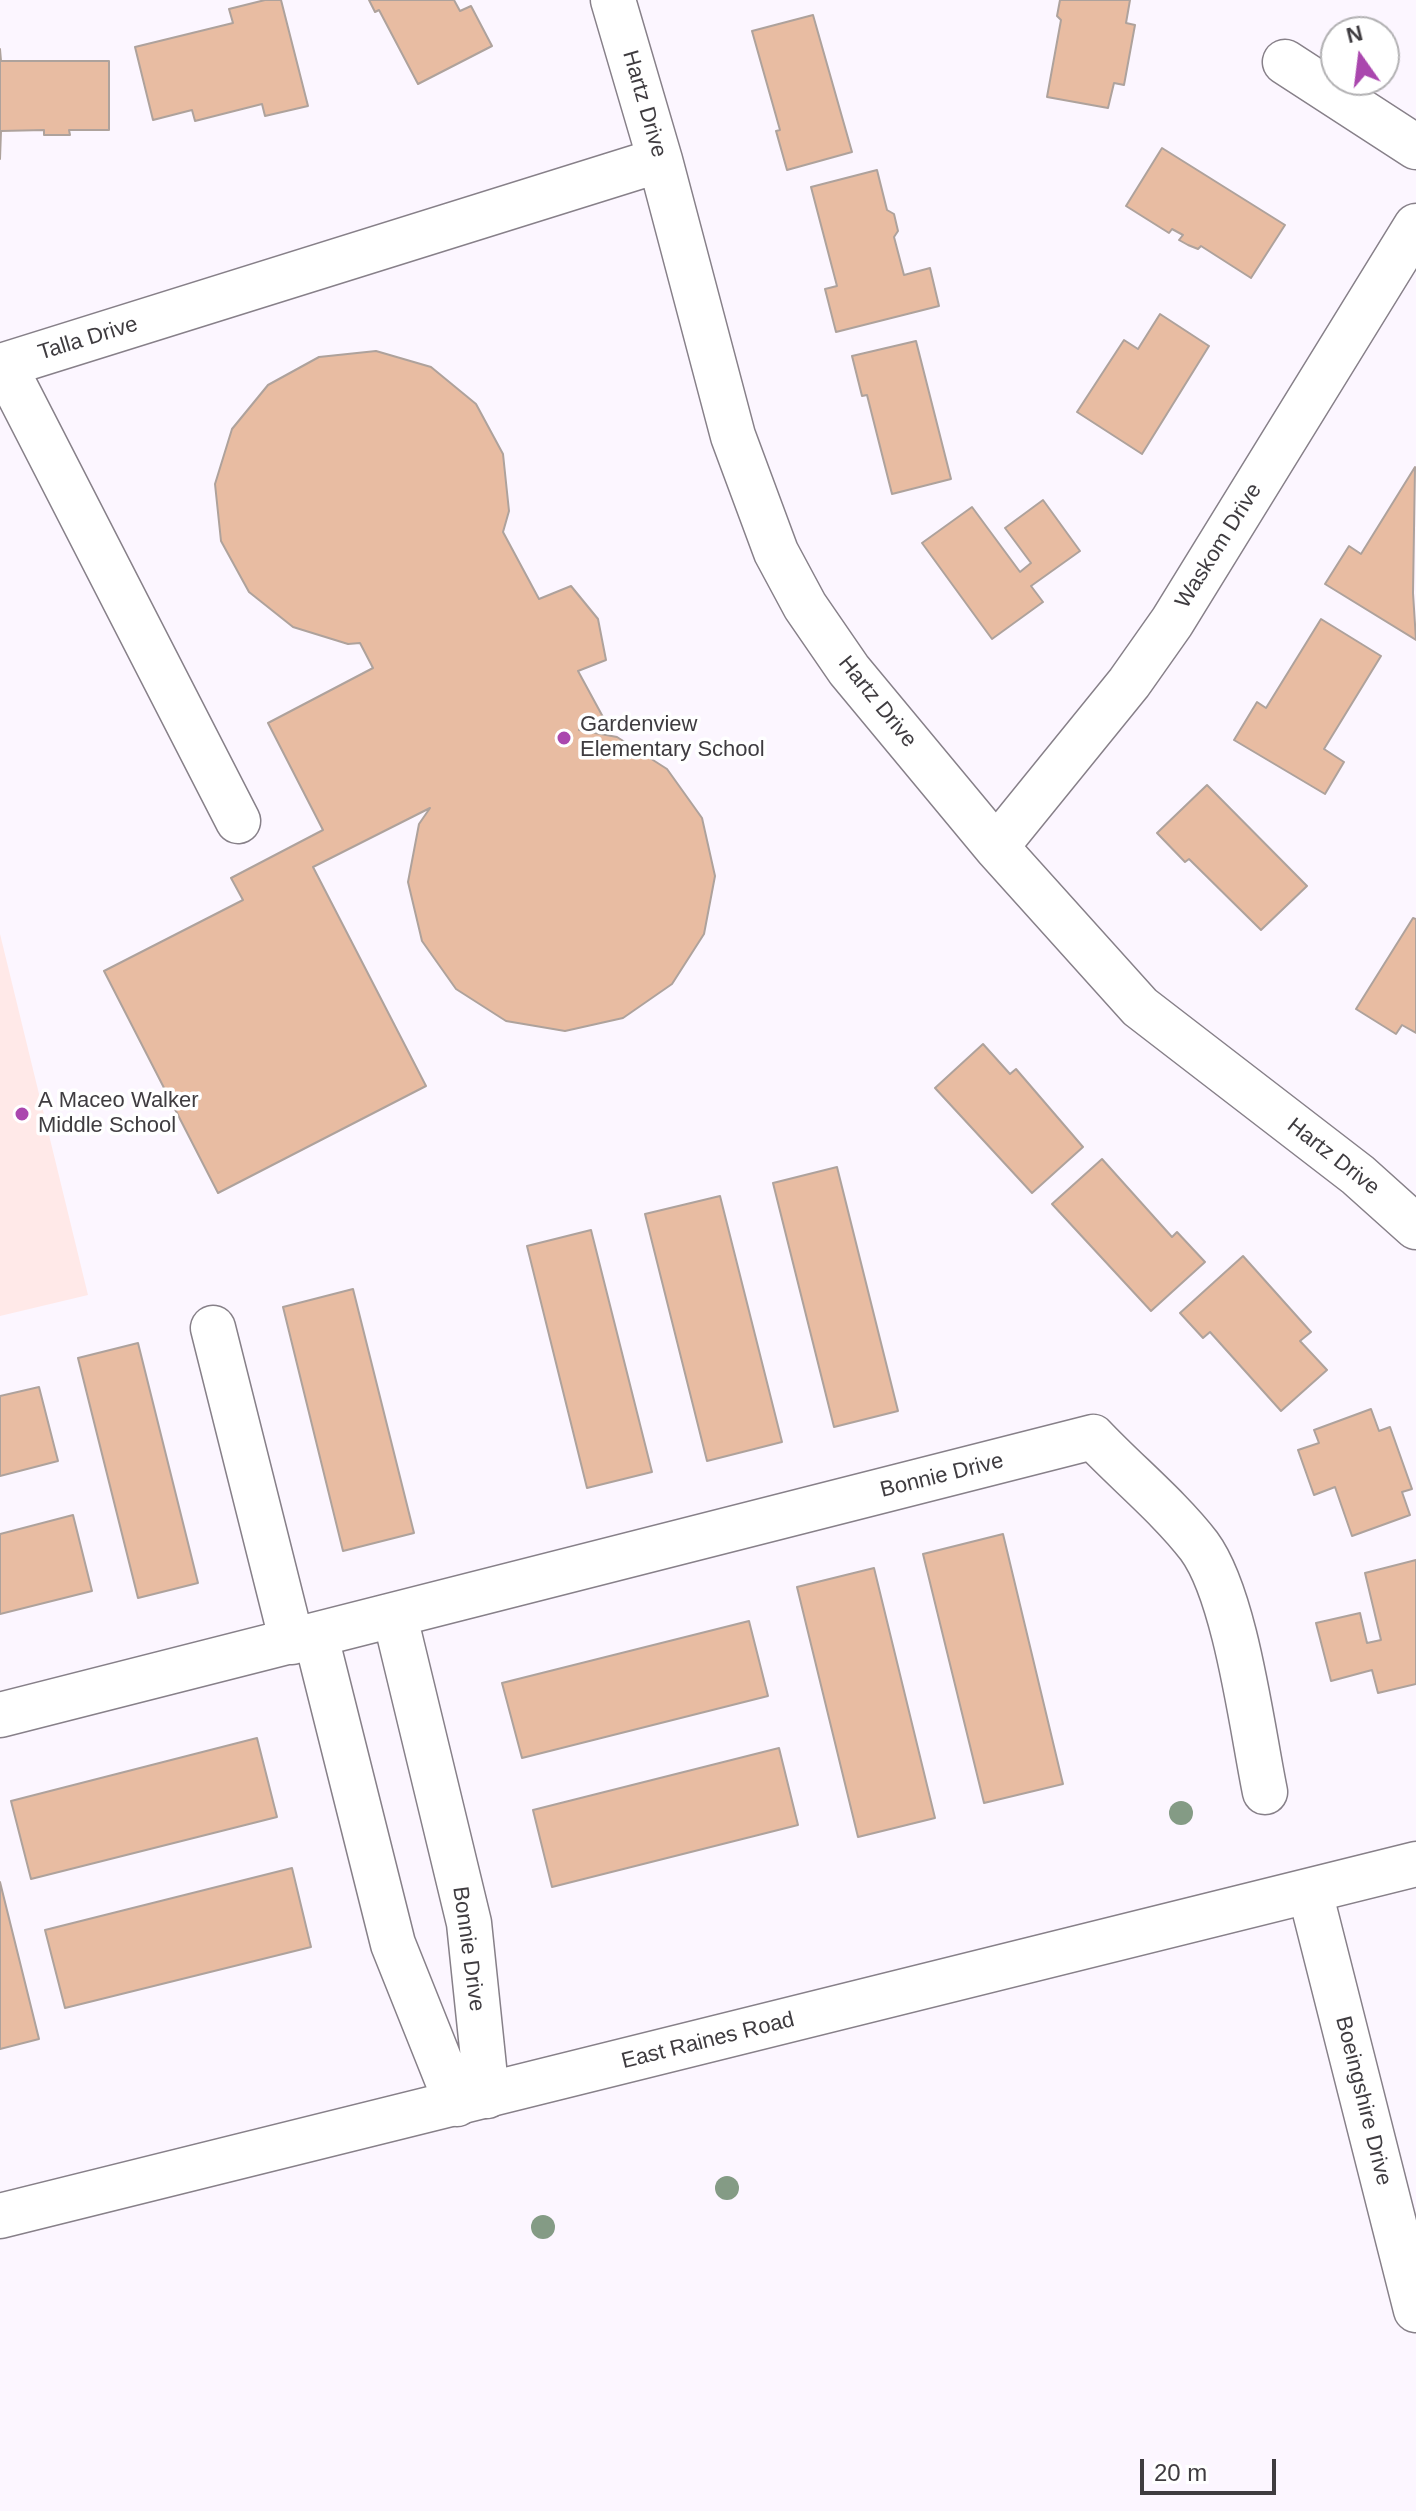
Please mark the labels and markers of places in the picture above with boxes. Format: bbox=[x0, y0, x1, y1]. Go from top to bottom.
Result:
place label: Gardenview Elementary School bbox=[580, 712, 765, 764]
marker: Gardenview Elementary School bbox=[555, 729, 573, 747]
place label: A Maceo Walker Middle School bbox=[38, 1088, 199, 1140]
marker: A Maceo Walker Middle School bbox=[13, 1105, 31, 1123]

